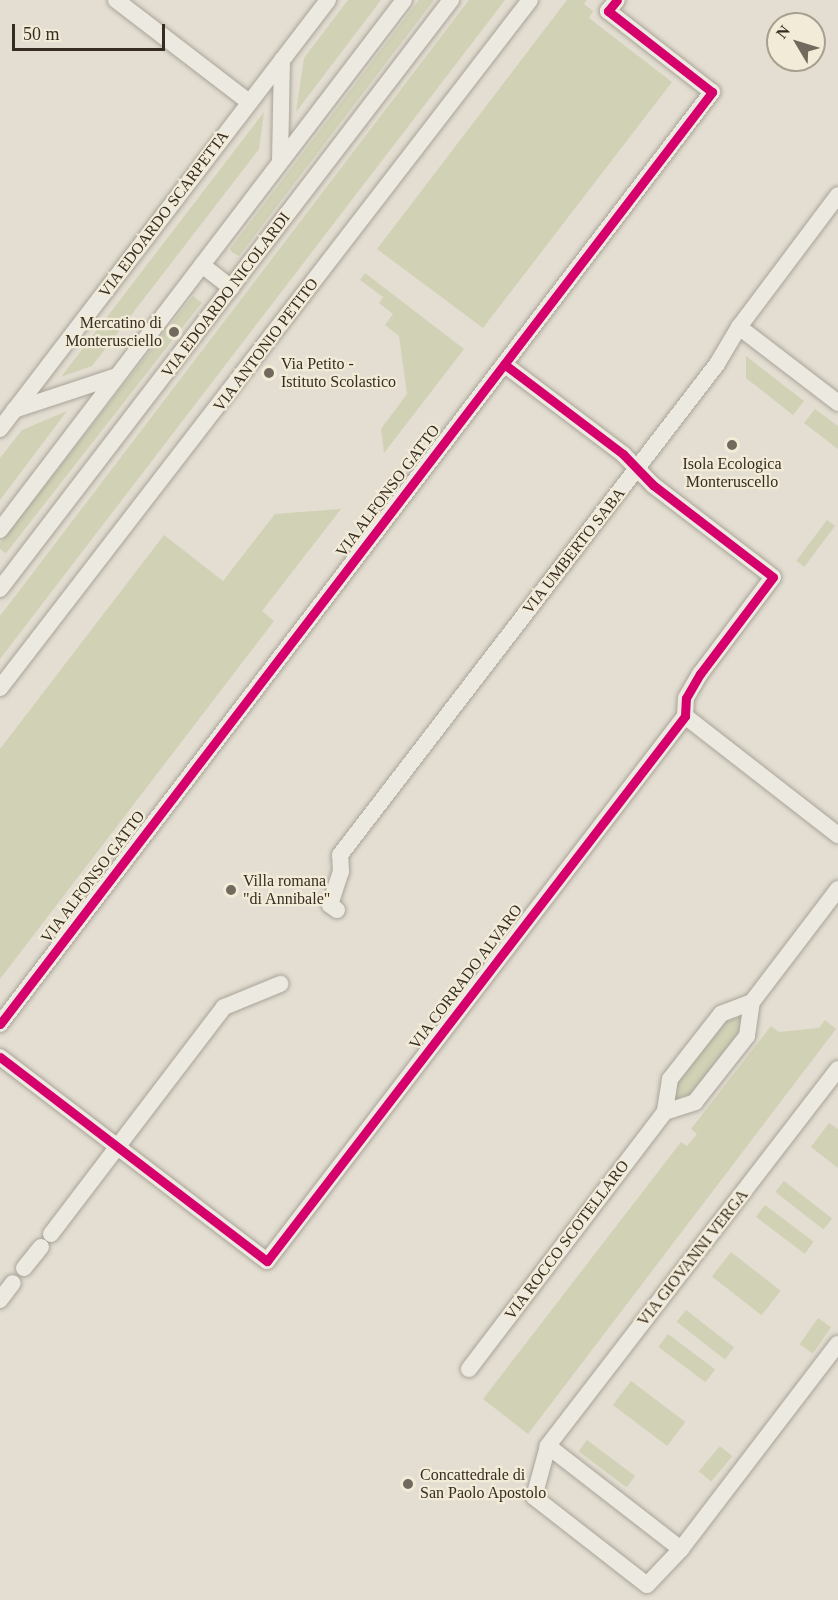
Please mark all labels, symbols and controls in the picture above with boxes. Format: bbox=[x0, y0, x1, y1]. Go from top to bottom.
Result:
scale bar bbox=[15, 12, 168, 50]
north arrow bbox=[766, 12, 826, 72]
text: N bbox=[773, 22, 793, 42]
text: 50 m bbox=[23, 24, 60, 44]
street label: VIA EDOARDO SCARPETTA bbox=[95, 126, 233, 302]
street label: VIA EDOARDO NICOLARDI bbox=[157, 208, 295, 382]
street label: VIA ANTONIO PETITO bbox=[209, 274, 323, 416]
place label: Mercatino di Monterusciello bbox=[65, 313, 162, 351]
marker: Mercatino di Monterusciello bbox=[167, 325, 181, 339]
place label: Via Petito - Istituto Scolastico bbox=[281, 354, 396, 392]
marker: Via Petito - Istituto Scolastico bbox=[262, 366, 276, 380]
street label: VIA ALFONSO GATTO bbox=[331, 420, 445, 562]
marker: Isola Ecologica Monteruscello bbox=[725, 438, 739, 452]
place label: Isola Ecologica Monteruscello bbox=[682, 454, 782, 492]
street label: VIA UMBERTO SABA bbox=[518, 484, 630, 618]
street label: VIA ALFONSO GATTO bbox=[36, 806, 150, 948]
place label: Villa romana "di Annibale" bbox=[243, 871, 331, 909]
marker: Villa romana "di Annibale" bbox=[224, 883, 238, 897]
street label: VIA CORRADO ALVARO bbox=[405, 900, 527, 1054]
street label: VIA ROCCO SCOTELLARO bbox=[500, 1156, 634, 1324]
street label: VIA GIOVANNI VERGA bbox=[633, 1185, 753, 1331]
place label: Concattedrale di San Paolo Apostolo bbox=[420, 1465, 547, 1503]
marker: Concattedrale di San Paolo Apostolo bbox=[401, 1477, 415, 1491]

